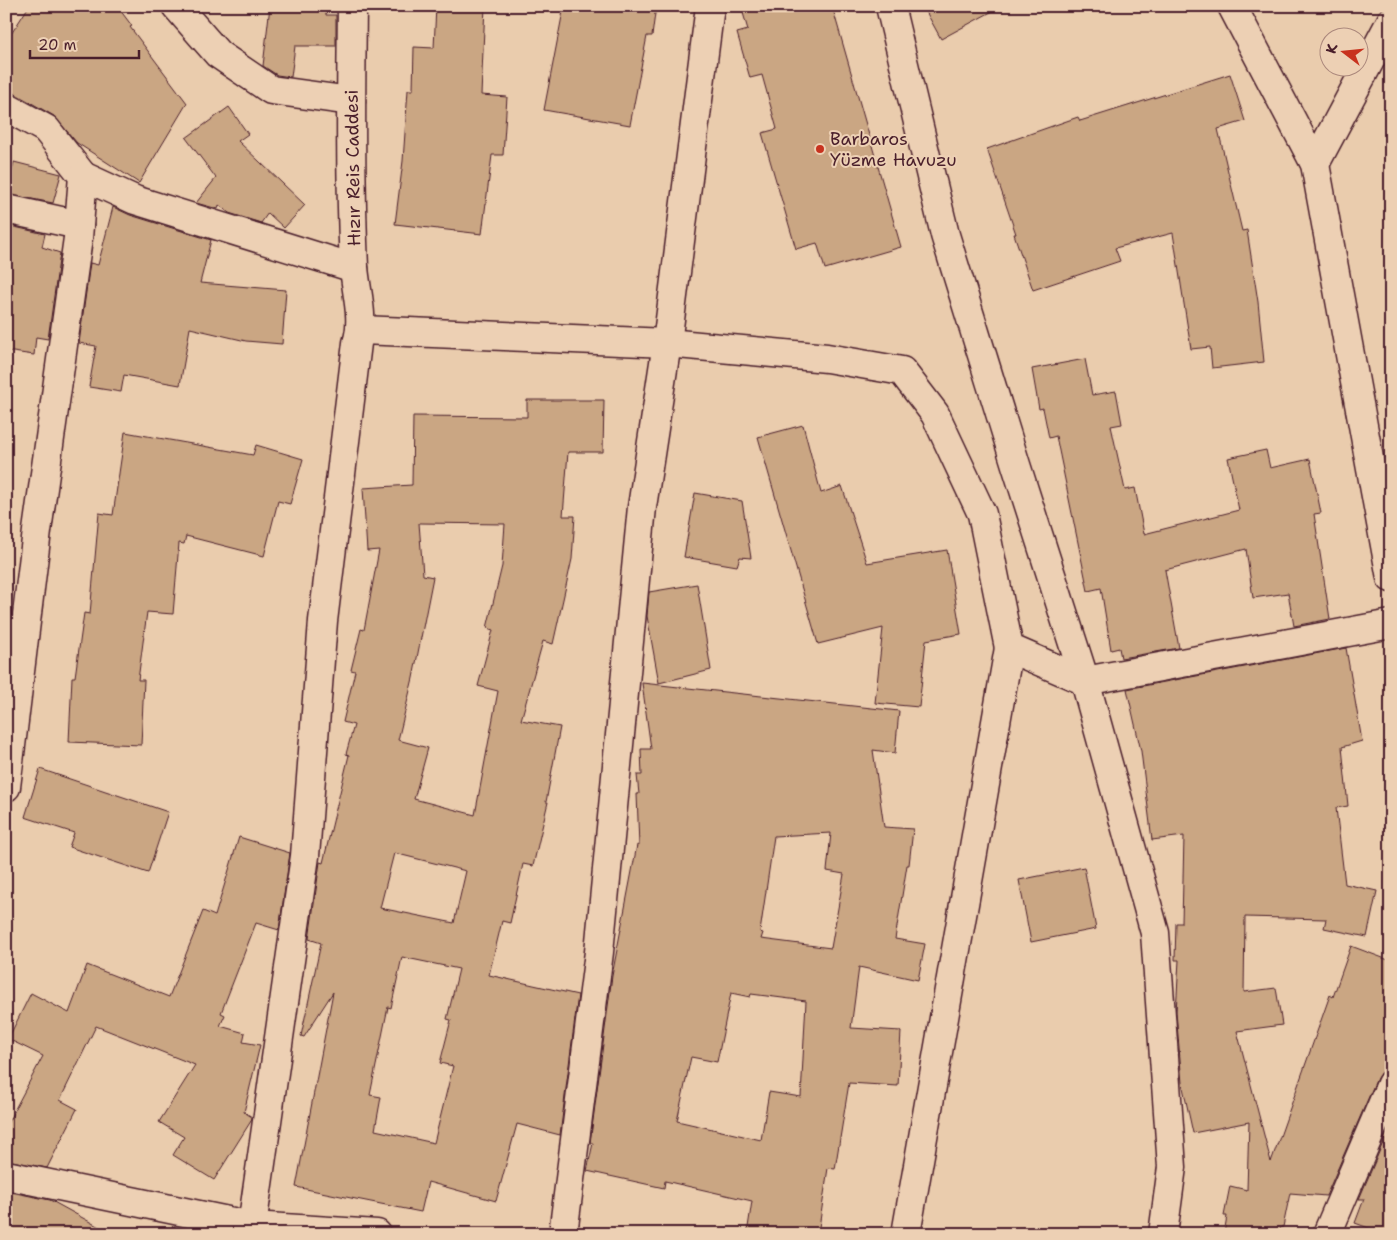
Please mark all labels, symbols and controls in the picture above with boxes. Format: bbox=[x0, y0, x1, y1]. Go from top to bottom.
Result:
scale bar bbox=[30, 28, 139, 60]
north arrow bbox=[1320, 28, 1370, 78]
text: 20 m bbox=[38, 35, 77, 55]
text: K bbox=[1322, 41, 1342, 55]
street label: Hızır Reis Caddesi bbox=[340, 89, 366, 247]
place label: Barbaros Yüzme Havuzu bbox=[830, 127, 957, 172]
marker: Barbaros Yüzme Havuzu bbox=[814, 143, 826, 155]

